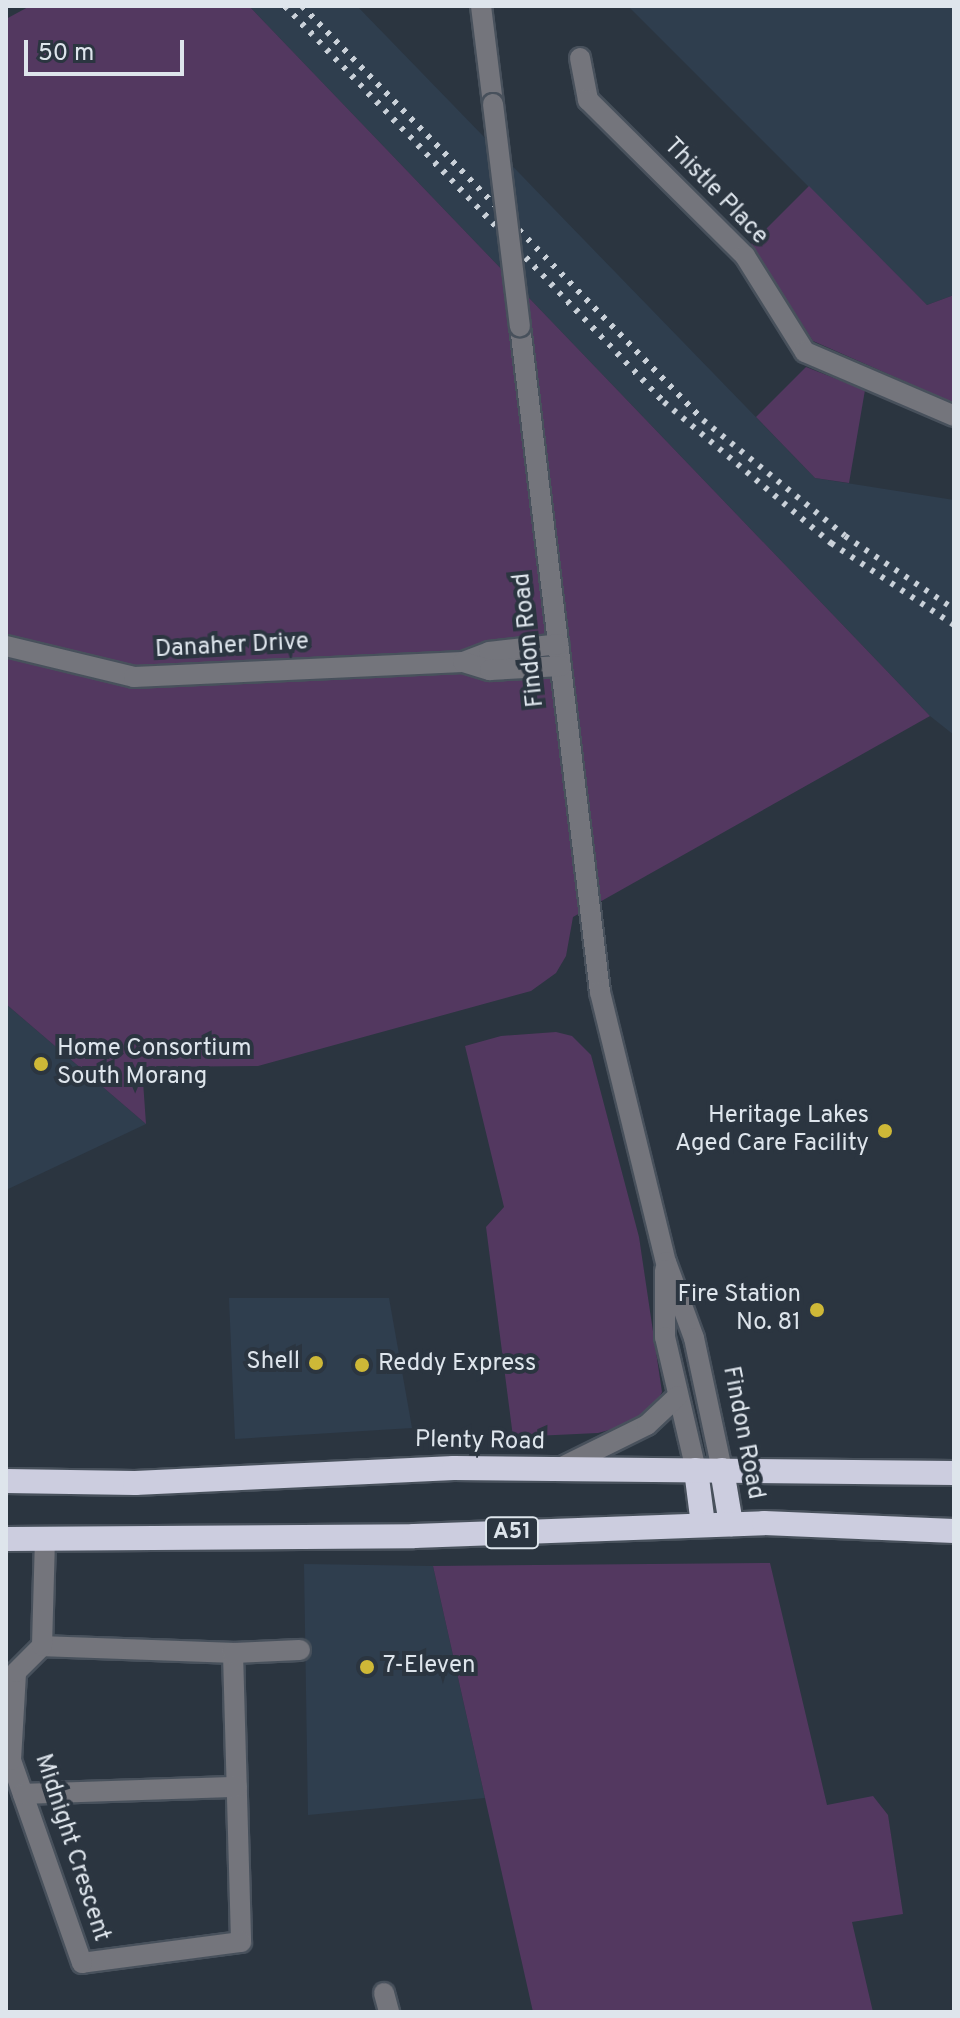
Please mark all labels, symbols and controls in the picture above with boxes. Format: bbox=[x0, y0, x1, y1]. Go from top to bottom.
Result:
scale bar bbox=[28, 24, 188, 74]
text: 50 m bbox=[38, 39, 94, 69]
street label: Thistle Place bbox=[657, 133, 773, 251]
street label: Findon Road bbox=[509, 571, 551, 709]
street label: Danaher Drive bbox=[154, 629, 310, 665]
place label: Home Consortium South Morang bbox=[57, 1036, 251, 1092]
marker: Home Consortium South Morang bbox=[32, 1055, 50, 1073]
place label: Heritage Lakes Aged Care Facility bbox=[675, 1103, 869, 1159]
marker: Heritage Lakes Aged Care Facility bbox=[876, 1122, 894, 1140]
place label: Fire Station No. 81 bbox=[677, 1282, 801, 1338]
marker: Fire Station No. 81 bbox=[808, 1301, 826, 1319]
place label: Shell bbox=[246, 1349, 300, 1377]
place label: Reddy Express bbox=[378, 1351, 536, 1379]
marker: Shell bbox=[307, 1354, 325, 1372]
marker: Reddy Express bbox=[353, 1356, 371, 1374]
street label: Findon Road bbox=[715, 1364, 769, 1502]
street label: Plenty Road bbox=[415, 1426, 545, 1458]
road number: A51 bbox=[484, 1515, 540, 1551]
place label: 7-Eleven bbox=[383, 1653, 476, 1681]
marker: 7-Eleven bbox=[358, 1658, 376, 1676]
street label: Midnight Crescent bbox=[27, 1751, 115, 1945]

